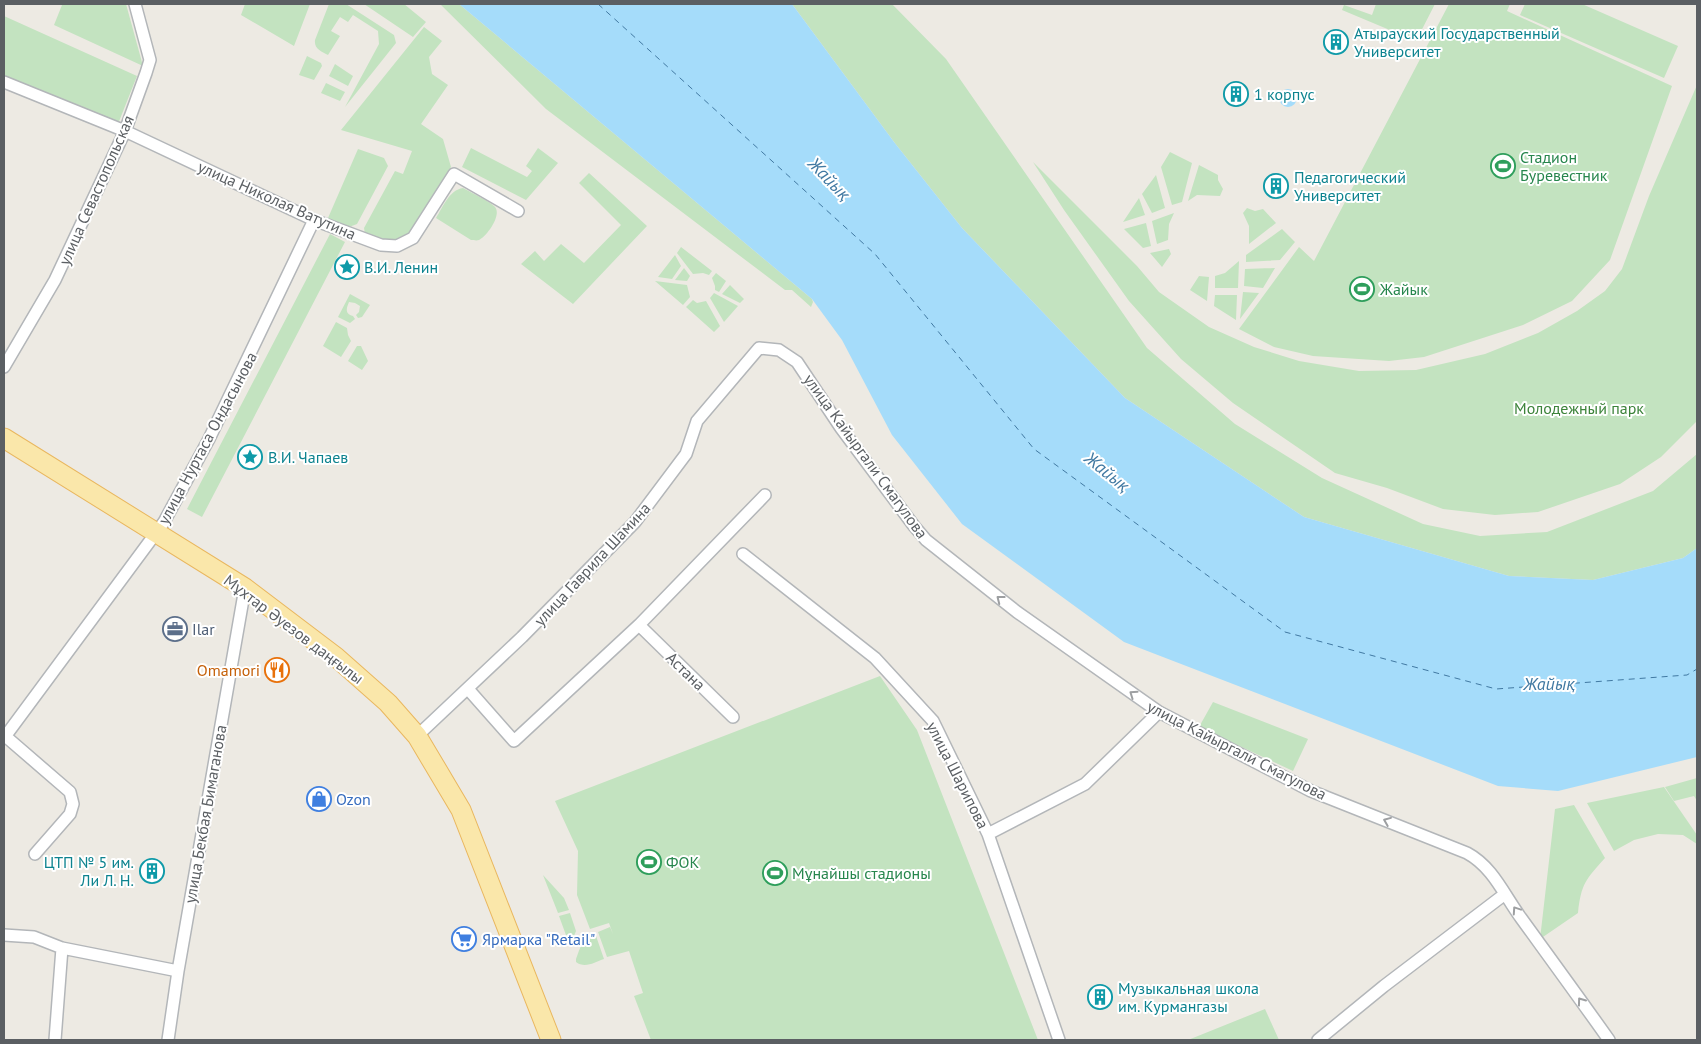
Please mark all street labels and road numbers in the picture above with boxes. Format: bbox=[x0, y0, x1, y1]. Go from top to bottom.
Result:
street label: улица Севастопольская bbox=[54, 112, 138, 268]
street label: улица Николая Ватутина bbox=[195, 156, 359, 244]
street label: улица Нуртаса Ондасынова bbox=[153, 348, 261, 528]
street label: улица Кайыргали Смагулова bbox=[800, 370, 932, 542]
street label: улица Гаврила Шамина bbox=[530, 498, 654, 630]
street label: Мұхтар Әуезов даңғылы bbox=[220, 570, 368, 688]
street label: Астана bbox=[662, 647, 710, 695]
street label: улица Кайыргали Смагулова bbox=[1144, 696, 1330, 804]
street label: улица Шарипова bbox=[922, 718, 994, 832]
street label: улица Бекбая Бимаганова bbox=[179, 723, 231, 905]

